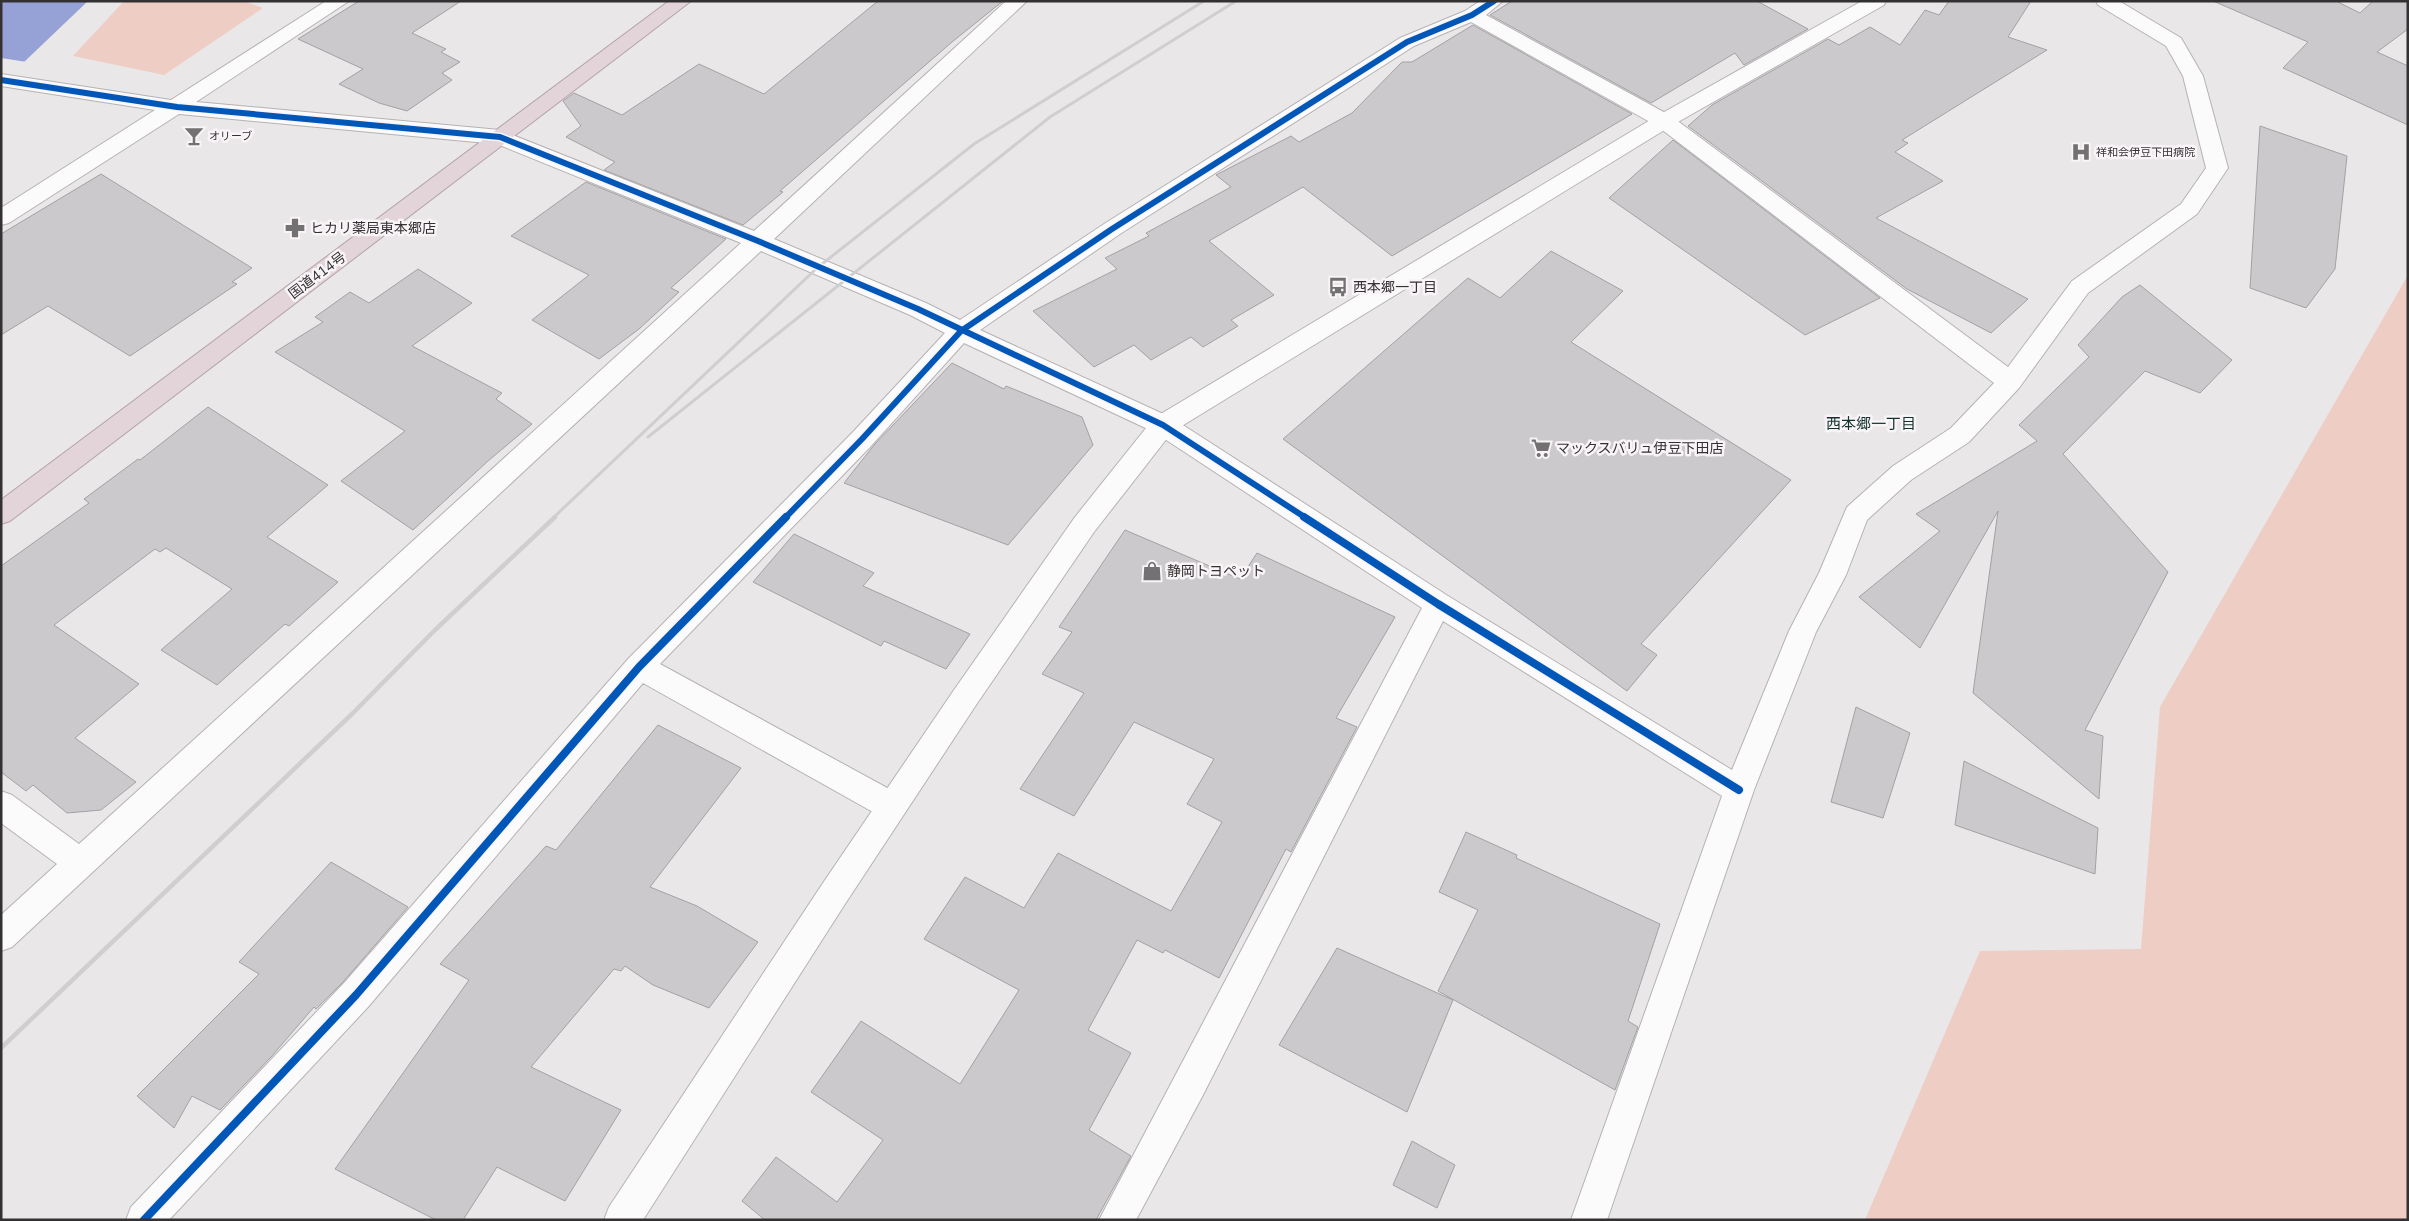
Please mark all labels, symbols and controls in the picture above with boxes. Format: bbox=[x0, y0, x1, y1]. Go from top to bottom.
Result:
bar icon: オリーブ bbox=[183, 125, 205, 147]
place label: オリーブ bbox=[209, 129, 252, 144]
hospital icon: 祥和会伊豆下田病院 bbox=[2070, 141, 2092, 163]
place label: 祥和会伊豆下田病院 bbox=[2096, 145, 2195, 160]
pharmacy icon: ヒカリ薬局東本郷店 bbox=[284, 217, 306, 239]
place label: ヒカリ薬局東本郷店 bbox=[310, 219, 436, 238]
street label: 国道414号 bbox=[285, 248, 350, 303]
bus stop icon: 西本郷一丁目 bbox=[1327, 276, 1349, 298]
place label: 西本郷一丁目 bbox=[1353, 278, 1437, 297]
district label: 西本郷一丁目 bbox=[1826, 414, 1916, 434]
supermarket icon: マックスバリュ伊豆下田店 bbox=[1530, 437, 1552, 459]
place label: マックスバリュ伊豆下田店 bbox=[1556, 439, 1724, 458]
shop icon: 静岡トヨペット bbox=[1141, 560, 1163, 582]
place label: 静岡トヨペット bbox=[1167, 562, 1265, 581]

